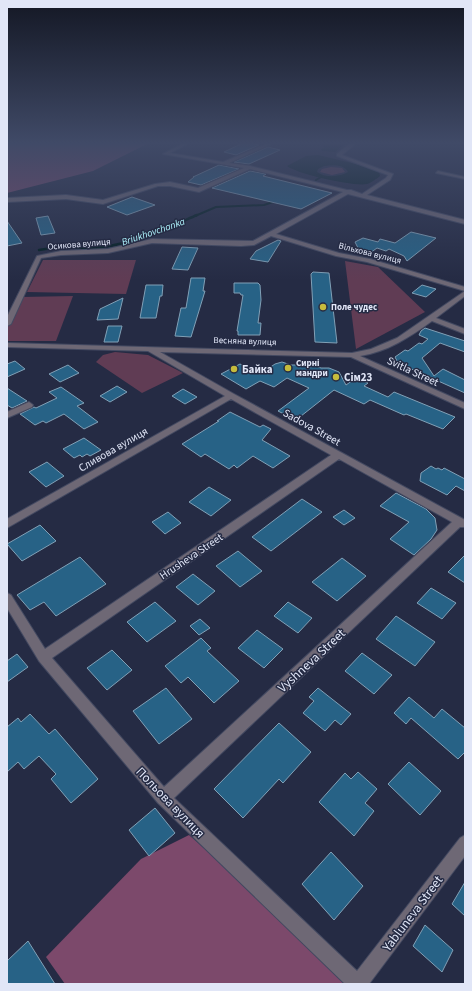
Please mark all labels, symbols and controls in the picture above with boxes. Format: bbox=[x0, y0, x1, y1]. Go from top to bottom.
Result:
water label: Briukhovchanka bbox=[120, 214, 188, 249]
street label: Осикова вулиця bbox=[47, 235, 111, 254]
street label: Вільхова вулиця bbox=[337, 239, 403, 268]
place label: Поле чудес bbox=[331, 301, 377, 314]
marker: Поле чудес bbox=[318, 302, 328, 312]
street label: Весняна вулиця bbox=[213, 334, 277, 349]
street label: Svitla Street bbox=[384, 353, 441, 390]
place label: Сирні мандри bbox=[296, 357, 328, 380]
place label: Байка bbox=[242, 362, 273, 377]
marker: Сирні мандри bbox=[283, 363, 293, 373]
marker: Байка bbox=[229, 364, 239, 374]
place label: Сім23 bbox=[344, 370, 373, 385]
marker: Сім23 bbox=[331, 372, 341, 382]
street label: Sadova Street bbox=[280, 405, 343, 450]
street label: Сливова вулиця bbox=[76, 424, 151, 475]
street label: Hrusheva Street bbox=[157, 530, 226, 583]
street label: Vyshneva Street bbox=[274, 624, 350, 697]
street label: Польова вулиця bbox=[132, 763, 209, 842]
street label: Yabluneva Street bbox=[378, 872, 448, 956]

